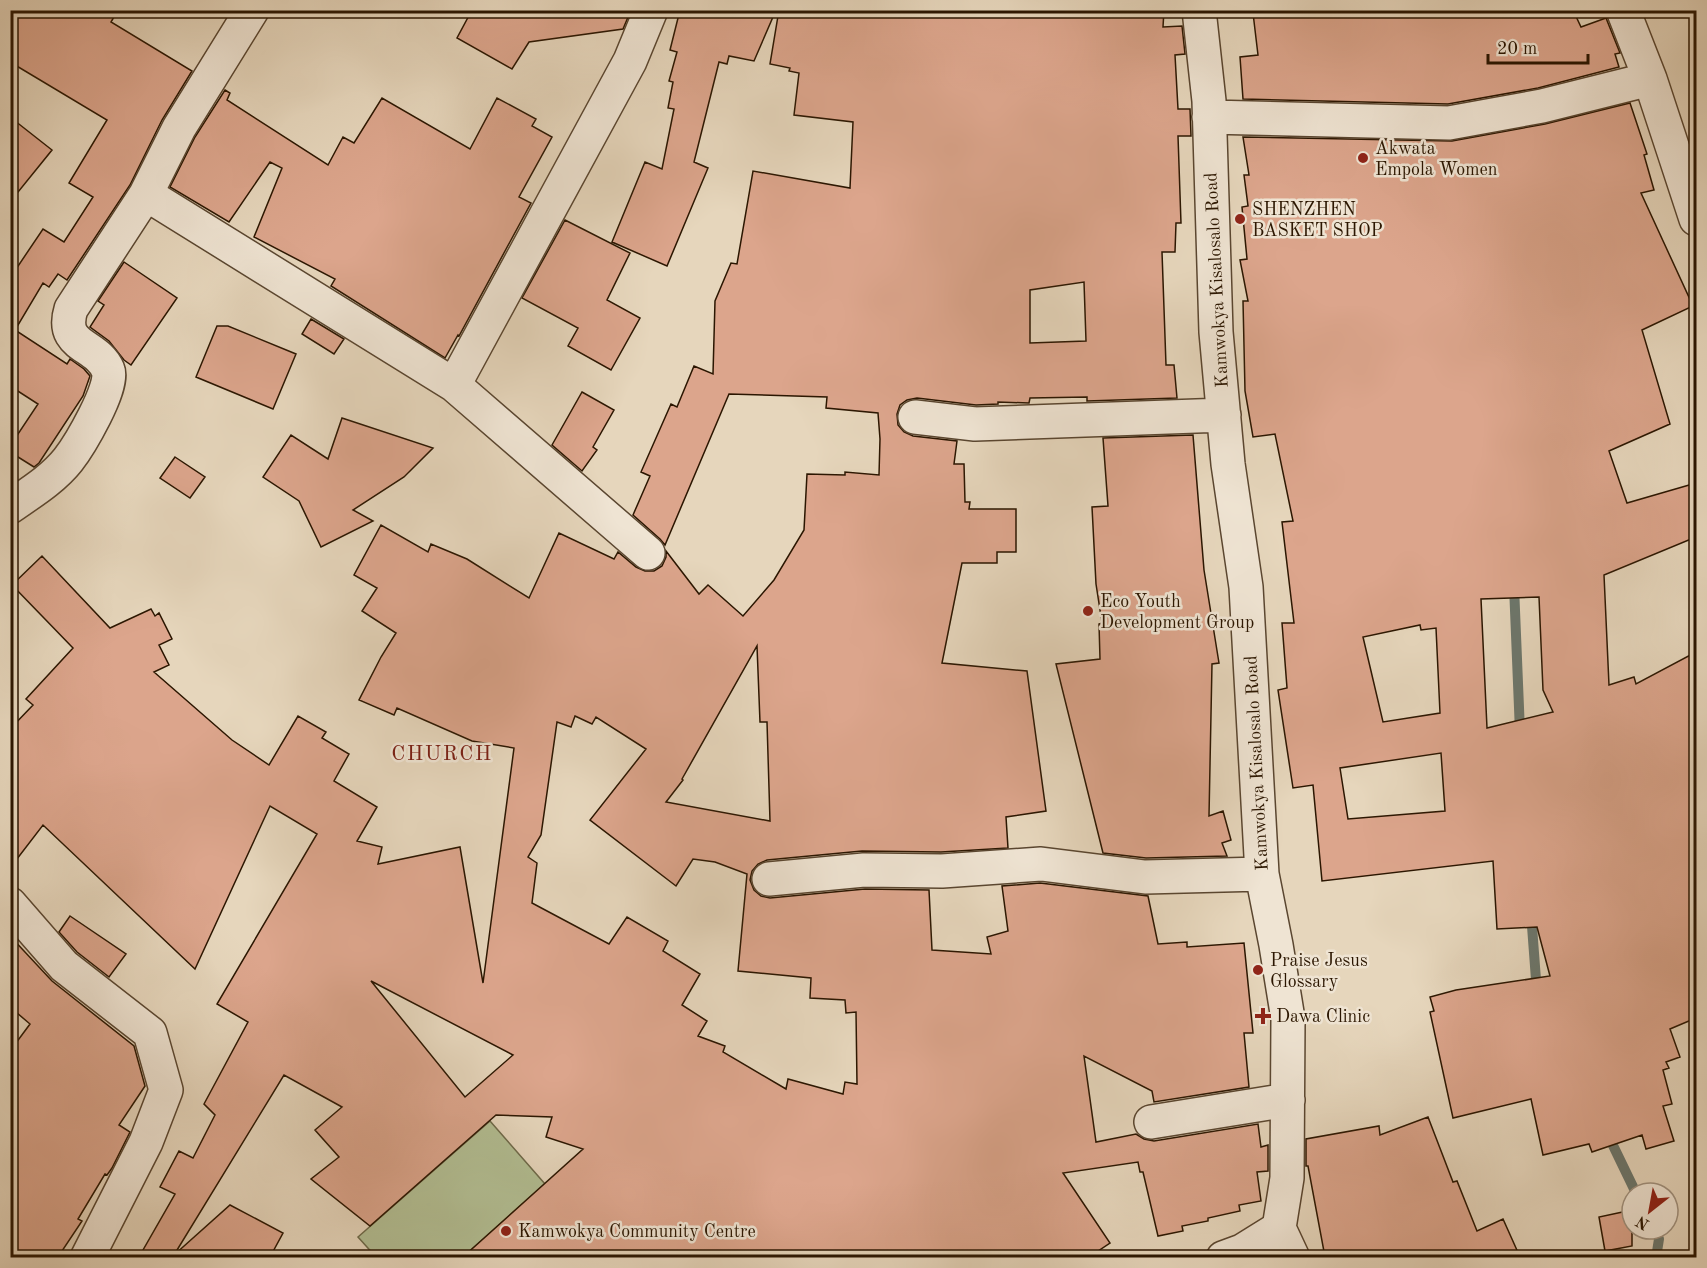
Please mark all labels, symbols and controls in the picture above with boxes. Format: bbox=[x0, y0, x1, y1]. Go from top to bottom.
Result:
scale bar bbox=[1488, 27, 1588, 65]
text: 20 m bbox=[1497, 40, 1537, 58]
place label: Akwata Empola Women bbox=[1375, 140, 1498, 179]
marker: Akwata Empola Women bbox=[1356, 151, 1370, 165]
street label: Kamwokya Kisalosalo Road bbox=[1202, 172, 1232, 388]
place label: SHENZHEN BASKET SHOP bbox=[1252, 201, 1383, 240]
marker: SHENZHEN BASKET SHOP bbox=[1233, 212, 1247, 226]
place label: Eco Youth Development Group bbox=[1100, 593, 1254, 632]
marker: Eco Youth Development Group bbox=[1081, 604, 1095, 618]
street label: Kamwokya Kisalosalo Road bbox=[1242, 655, 1272, 871]
district label: CHURCH bbox=[391, 744, 493, 765]
place label: Praise Jesus Glossary bbox=[1270, 952, 1368, 991]
marker: Praise Jesus Glossary bbox=[1251, 963, 1265, 977]
marker: Dawa Clinic bbox=[1254, 1007, 1272, 1025]
place label: Dawa Clinic bbox=[1276, 1008, 1370, 1026]
north arrow bbox=[1620, 1181, 1680, 1241]
text: N bbox=[1633, 1212, 1653, 1232]
place label: Kamwokya Community Centre bbox=[518, 1223, 756, 1241]
marker: Kamwokya Community Centre bbox=[499, 1224, 513, 1238]

